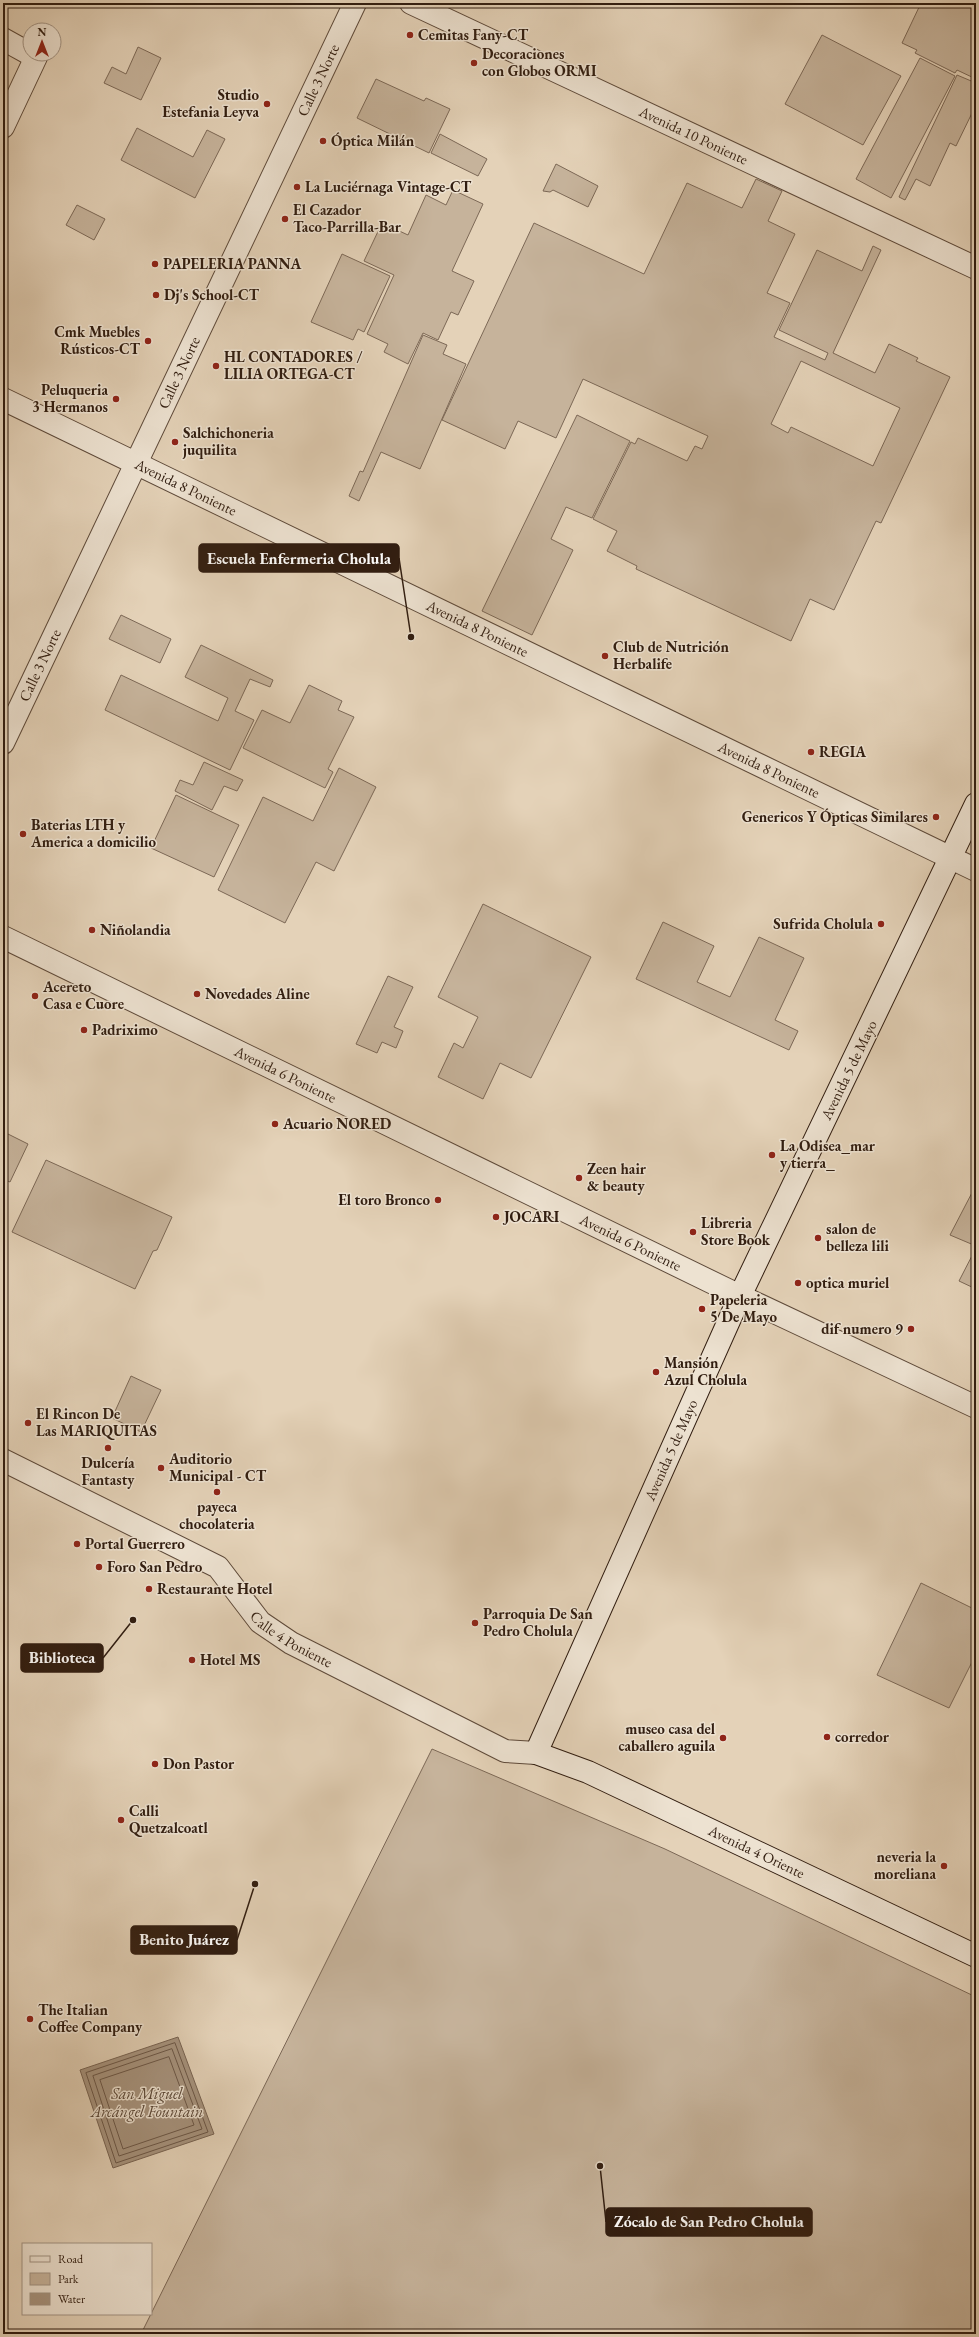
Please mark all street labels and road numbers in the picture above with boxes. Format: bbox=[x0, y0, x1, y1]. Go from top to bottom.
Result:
street label: Calle 3 Norte bbox=[293, 41, 343, 119]
street label: Avenida 10 Poniente bbox=[635, 101, 751, 169]
street label: Calle 3 Norte bbox=[153, 333, 204, 412]
street label: Avenida 8 Poniente bbox=[131, 454, 240, 520]
street label: Avenida 8 Poniente bbox=[423, 595, 532, 661]
street label: Calle 3 Norte bbox=[14, 626, 65, 704]
street label: Avenida 8 Poniente bbox=[714, 736, 823, 802]
street label: Avenida 5 de Mayo bbox=[816, 1017, 881, 1124]
street label: Avenida 6 Poniente bbox=[231, 1041, 340, 1107]
street label: Avenida 6 Poniente bbox=[576, 1209, 685, 1275]
street label: Avenida 5 de Mayo bbox=[639, 1396, 701, 1504]
street label: Calle 4 Poniente bbox=[246, 1607, 336, 1671]
street label: Avenida 4 Oriente bbox=[705, 1820, 808, 1882]

